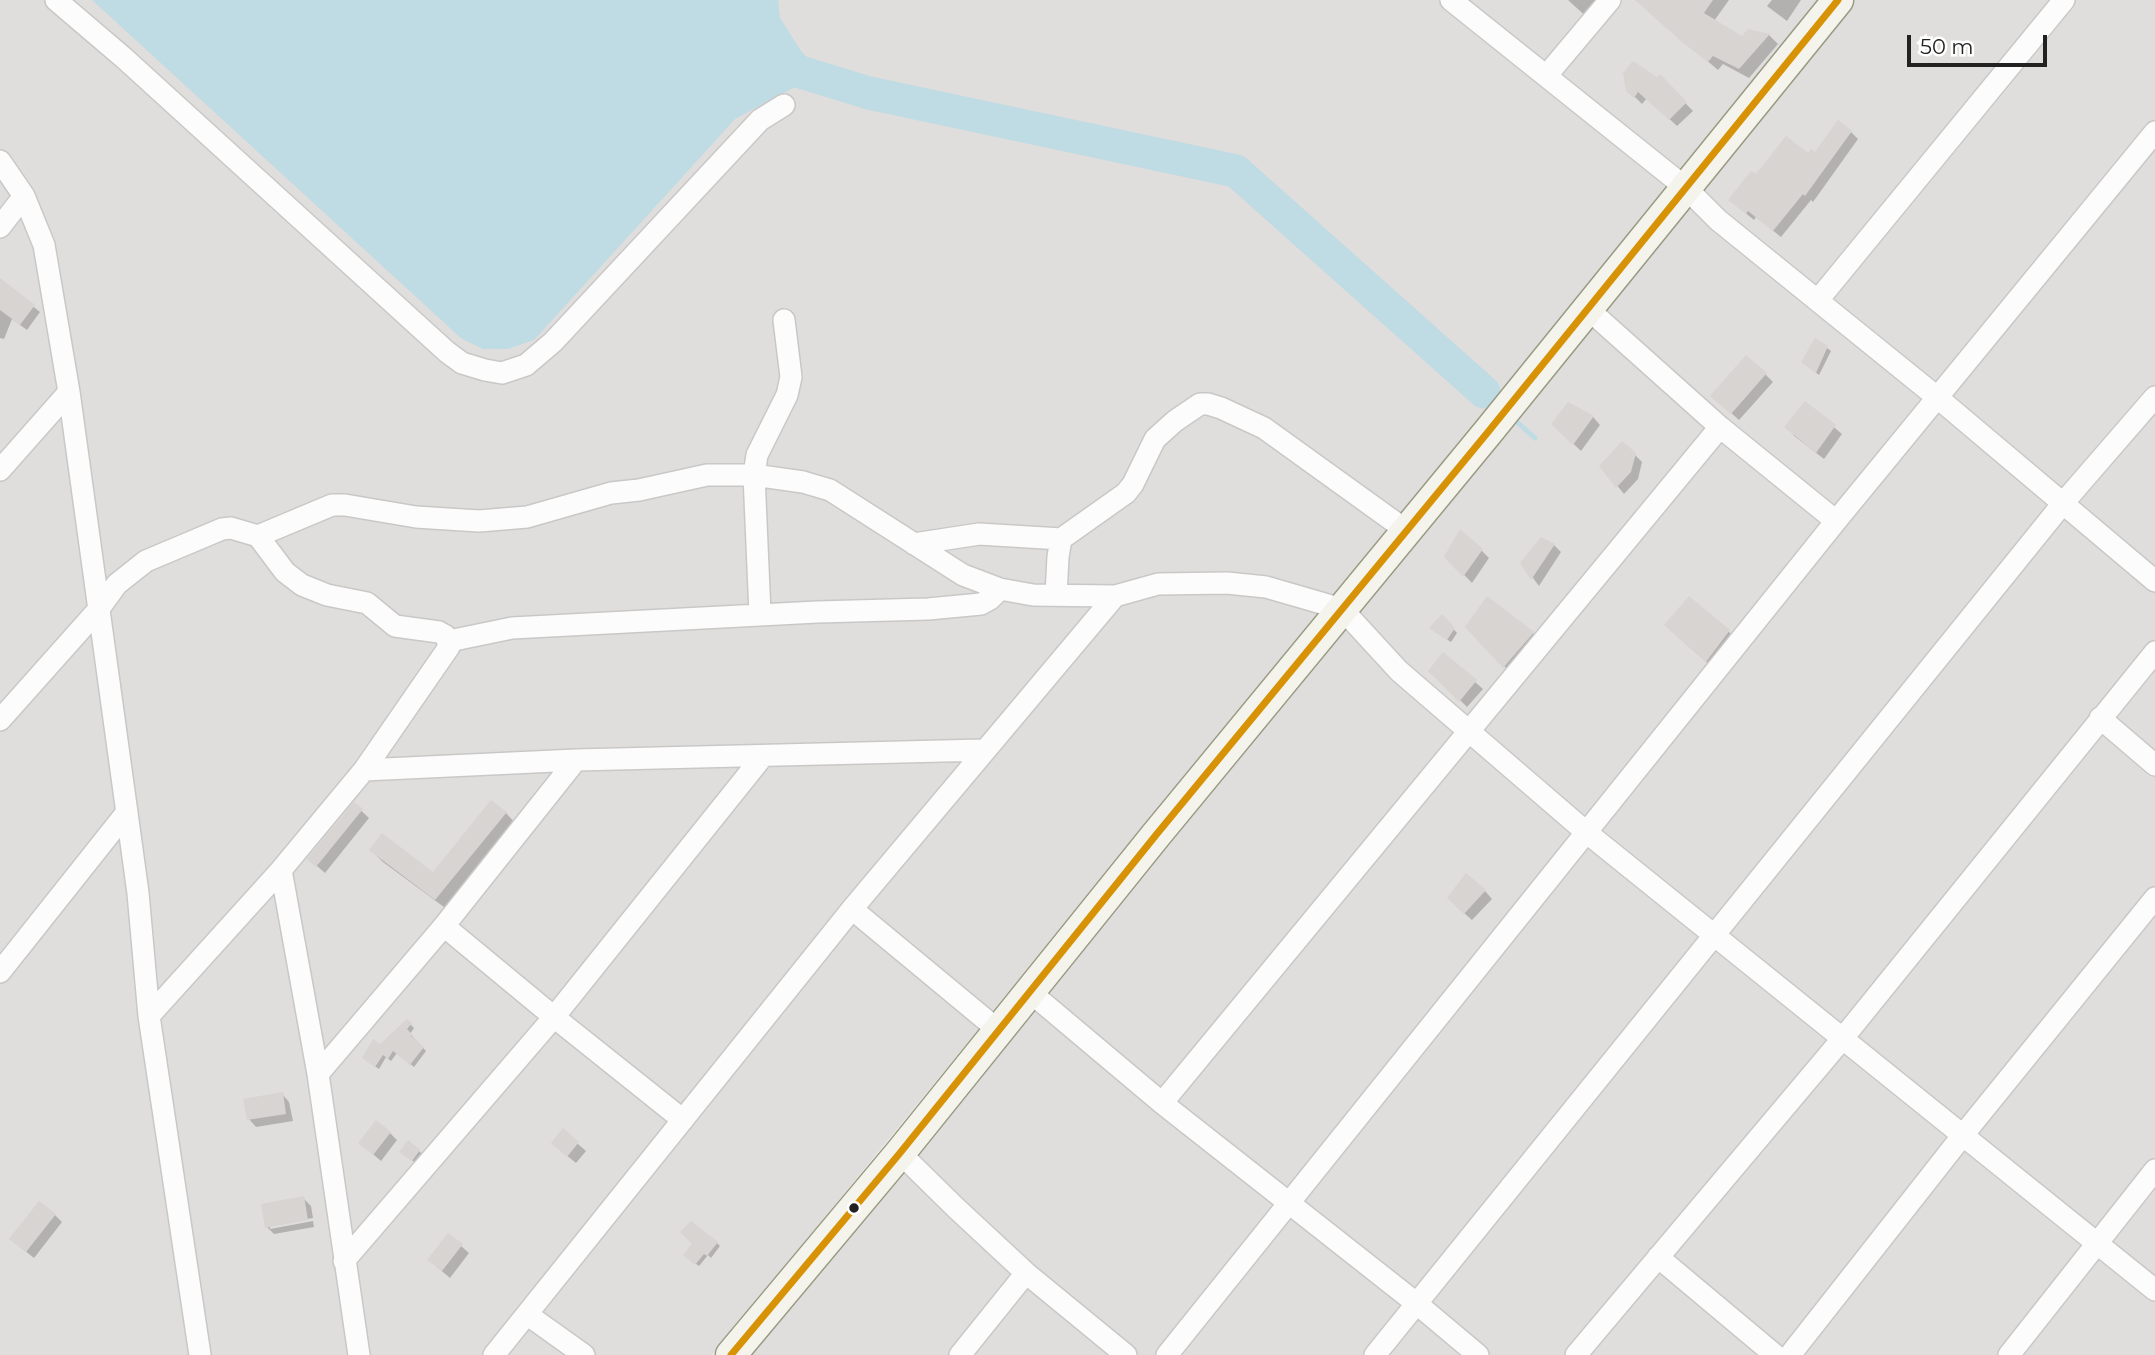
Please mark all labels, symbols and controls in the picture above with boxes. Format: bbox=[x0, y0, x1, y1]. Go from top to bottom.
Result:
scale bar bbox=[1910, 21, 2050, 65]
text: 50 m bbox=[1920, 34, 1974, 59]
unlabelled marker bbox=[847, 1201, 861, 1215]

